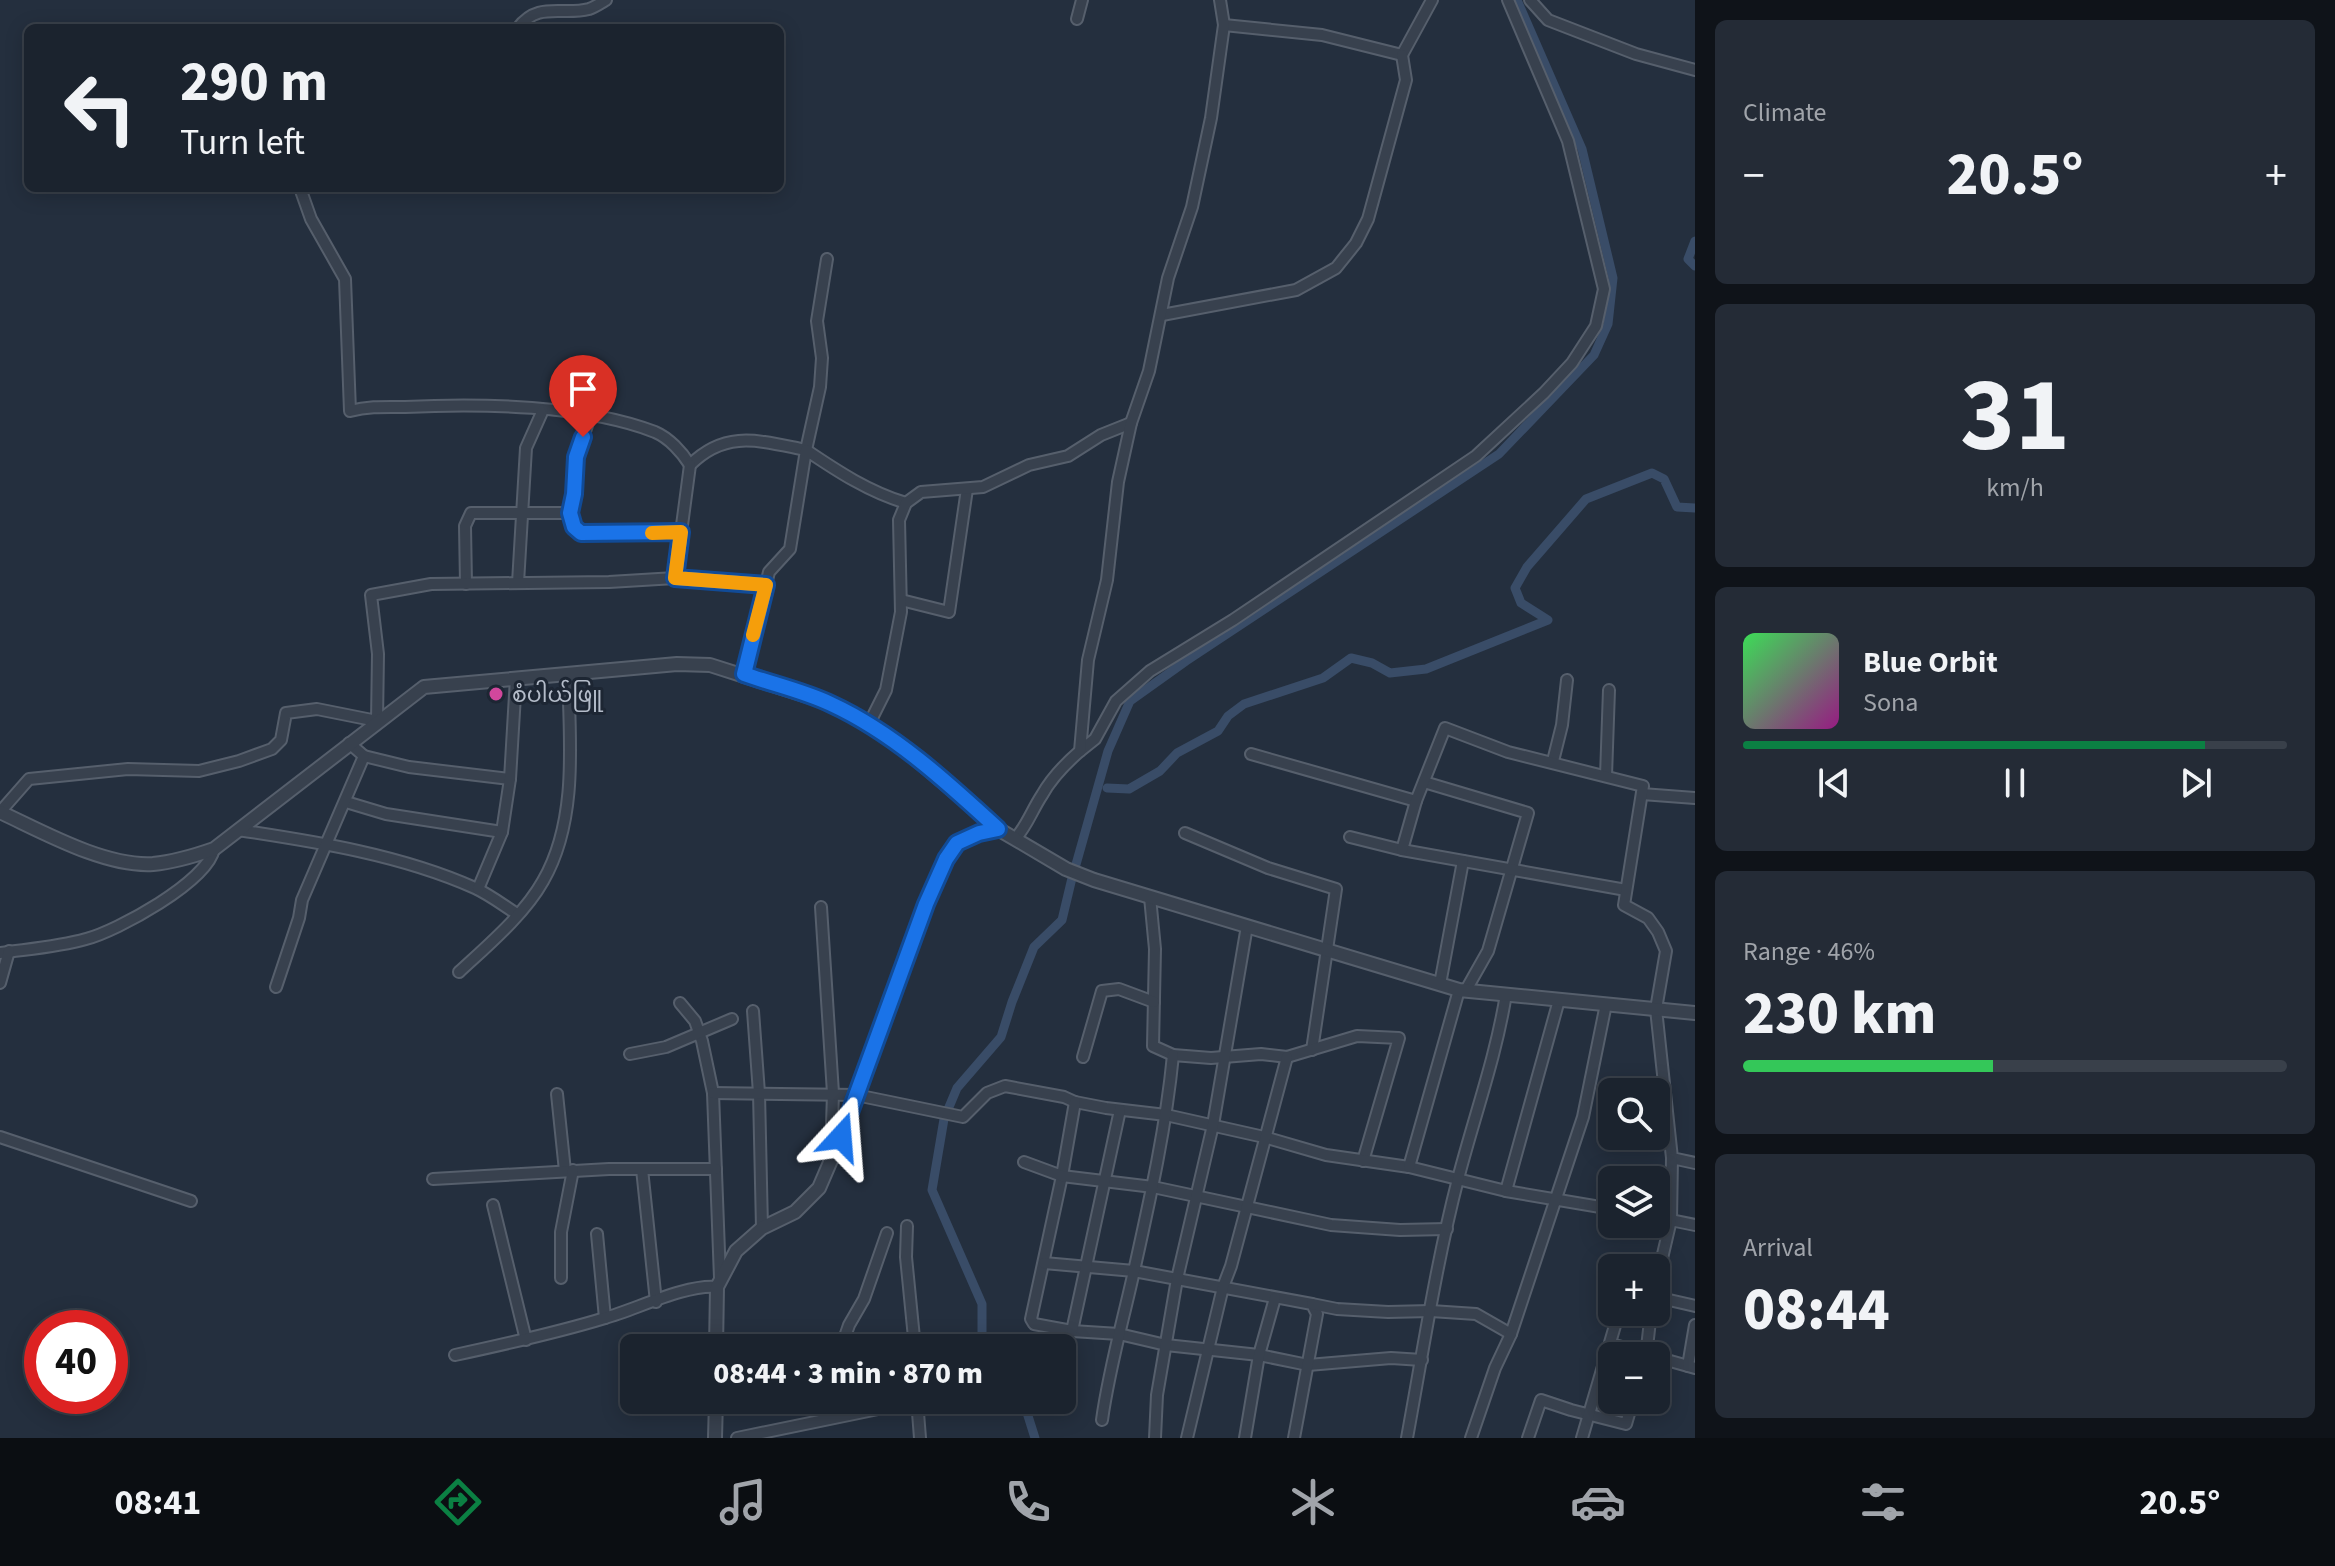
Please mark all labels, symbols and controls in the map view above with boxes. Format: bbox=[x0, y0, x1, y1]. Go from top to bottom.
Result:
text: 290 m bbox=[180, 43, 328, 122]
icon: left bbox=[48, 56, 152, 160]
text: Climate bbox=[1743, 94, 1827, 131]
text: Turn left bbox=[180, 117, 305, 168]
text: 20.5° bbox=[1947, 133, 2083, 218]
text: − bbox=[1743, 145, 1765, 208]
text: + bbox=[2265, 145, 2287, 208]
text: 31 bbox=[1960, 343, 2070, 491]
pin bbox=[549, 355, 617, 437]
icon: arrive bbox=[561, 367, 605, 411]
text: km/h bbox=[1986, 469, 2044, 506]
text: Blue Orbit bbox=[1863, 641, 1998, 684]
place label: စံပါယ်ဖြူ bbox=[512, 679, 603, 712]
text: Sona bbox=[1863, 684, 1918, 721]
marker: စံပါယ်ဖြူ bbox=[487, 685, 505, 703]
icon: previous bbox=[1812, 761, 1856, 805]
icon: pause bbox=[1993, 761, 2037, 805]
icon: next bbox=[2174, 761, 2218, 805]
text: Range · 46% bbox=[1743, 933, 1875, 970]
text: 230 km bbox=[1743, 972, 1936, 1057]
map controls bbox=[1598, 1078, 1670, 1414]
button: search bbox=[1598, 1078, 1670, 1150]
position arrow bbox=[799, 1095, 883, 1179]
button: layers bbox=[1598, 1166, 1670, 1238]
text: Arrival bbox=[1743, 1229, 1813, 1266]
button: + bbox=[1598, 1254, 1670, 1326]
text: 08:44 bbox=[1743, 1268, 1890, 1353]
speed limit sign: 40 bbox=[24, 1310, 128, 1414]
button: − bbox=[1598, 1342, 1670, 1414]
text: 08:44 · 3 min · 870 m bbox=[713, 1352, 983, 1395]
icon: directions bbox=[430, 1474, 486, 1530]
icon: music bbox=[715, 1474, 771, 1530]
icon: phone bbox=[1000, 1474, 1056, 1530]
icon: climate bbox=[1285, 1474, 1341, 1530]
icon: car bbox=[1570, 1474, 1626, 1530]
icon: filters bbox=[1855, 1474, 1911, 1530]
text: 08:41 bbox=[114, 1477, 201, 1528]
text: 20.5° bbox=[2140, 1477, 2220, 1528]

